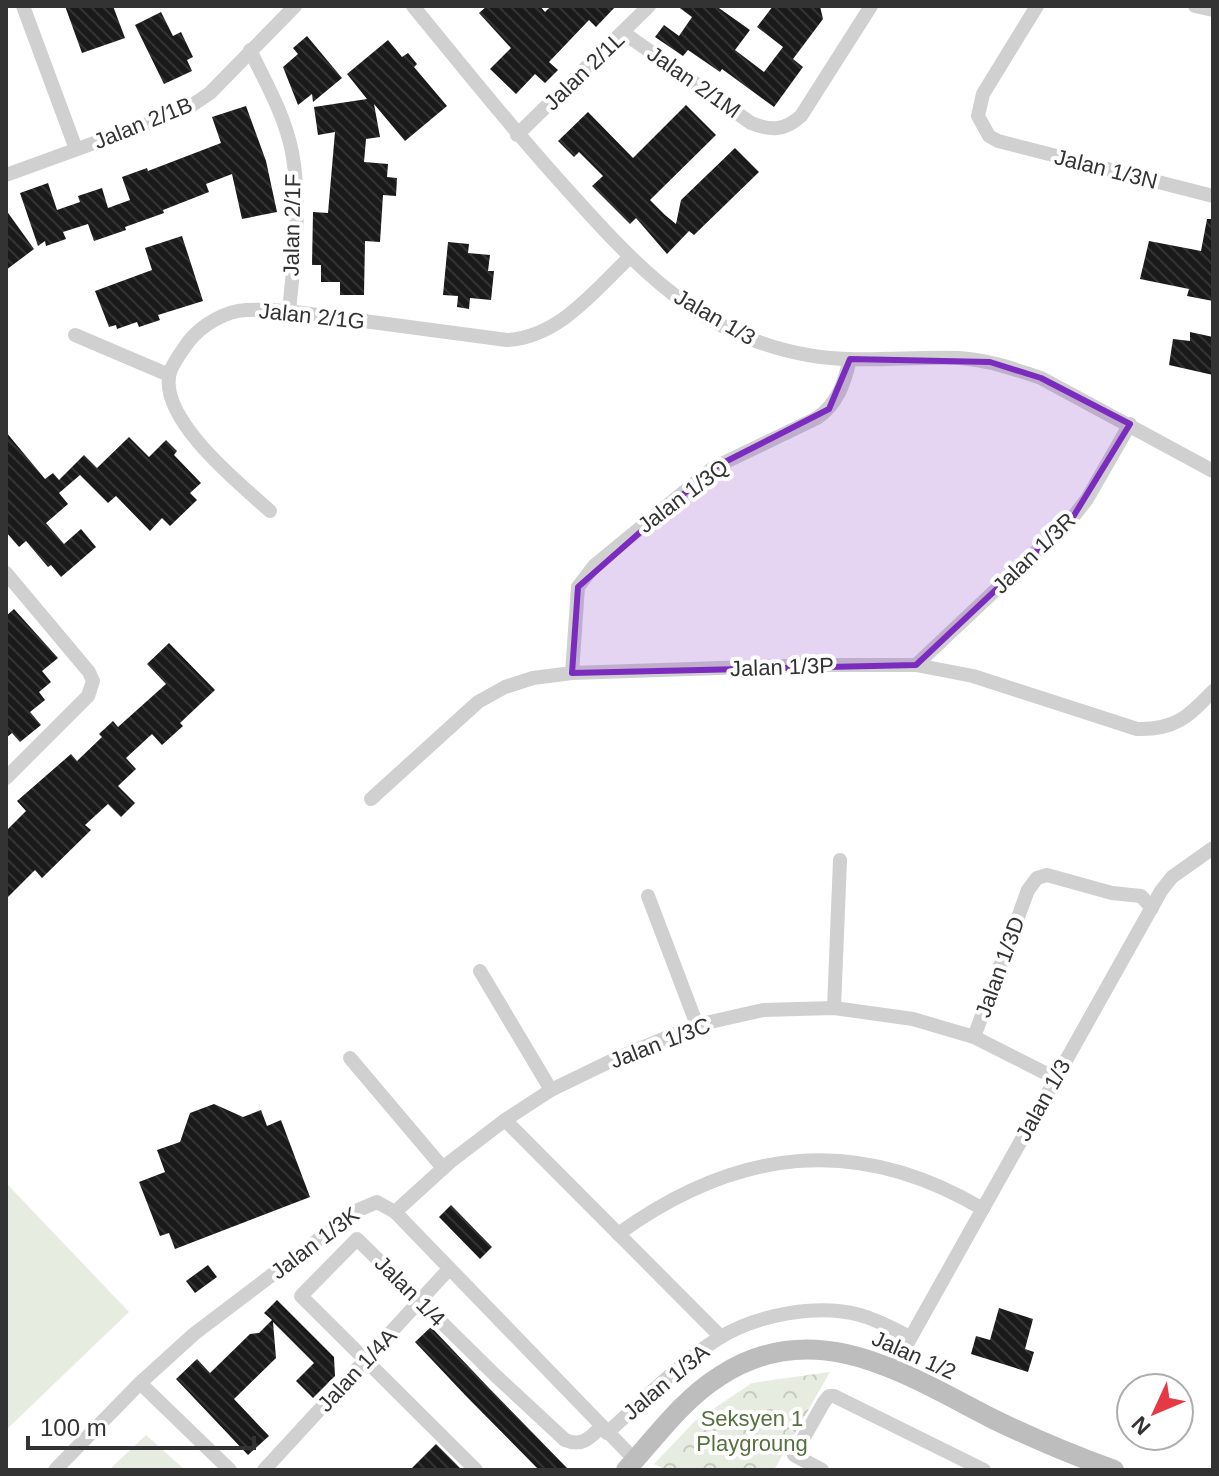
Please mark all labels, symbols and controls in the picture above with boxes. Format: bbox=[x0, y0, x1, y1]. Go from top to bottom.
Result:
street label: Jalan 2/1L bbox=[539, 27, 629, 115]
street label: Jalan 2/1M bbox=[643, 41, 745, 123]
street label: Jalan 2/1B bbox=[90, 92, 196, 154]
street label: Jalan 1/3N bbox=[1052, 144, 1160, 194]
street label: Jalan 2/1F bbox=[279, 173, 305, 277]
street label: Jalan 1/3 bbox=[670, 284, 760, 350]
street label: Jalan 2/1G bbox=[258, 298, 366, 334]
street label: Jalan 1/3Q bbox=[633, 454, 733, 538]
street label: Jalan 1/3R bbox=[987, 507, 1081, 599]
street label: Jalan 1/3P bbox=[730, 653, 834, 681]
street label: Jalan 1/3D bbox=[970, 913, 1030, 1021]
street label: Jalan 1/3C bbox=[606, 1012, 714, 1074]
street label: Jalan 1/3 bbox=[1010, 1055, 1076, 1145]
street label: Jalan 1/3K bbox=[266, 1202, 364, 1284]
street label: Jalan 1/4 bbox=[370, 1251, 450, 1331]
street label: Jalan 1/4A bbox=[312, 1323, 402, 1417]
street label: Jalan 1/2 bbox=[868, 1325, 960, 1385]
street label: Jalan 1/3A bbox=[618, 1339, 714, 1425]
north arrow bbox=[1115, 1372, 1195, 1452]
scale bar bbox=[28, 1400, 254, 1450]
park label: Seksyen 1 Playgroung bbox=[696, 1406, 808, 1456]
text: N bbox=[1126, 1411, 1155, 1440]
text: 100 m bbox=[40, 1414, 107, 1441]

